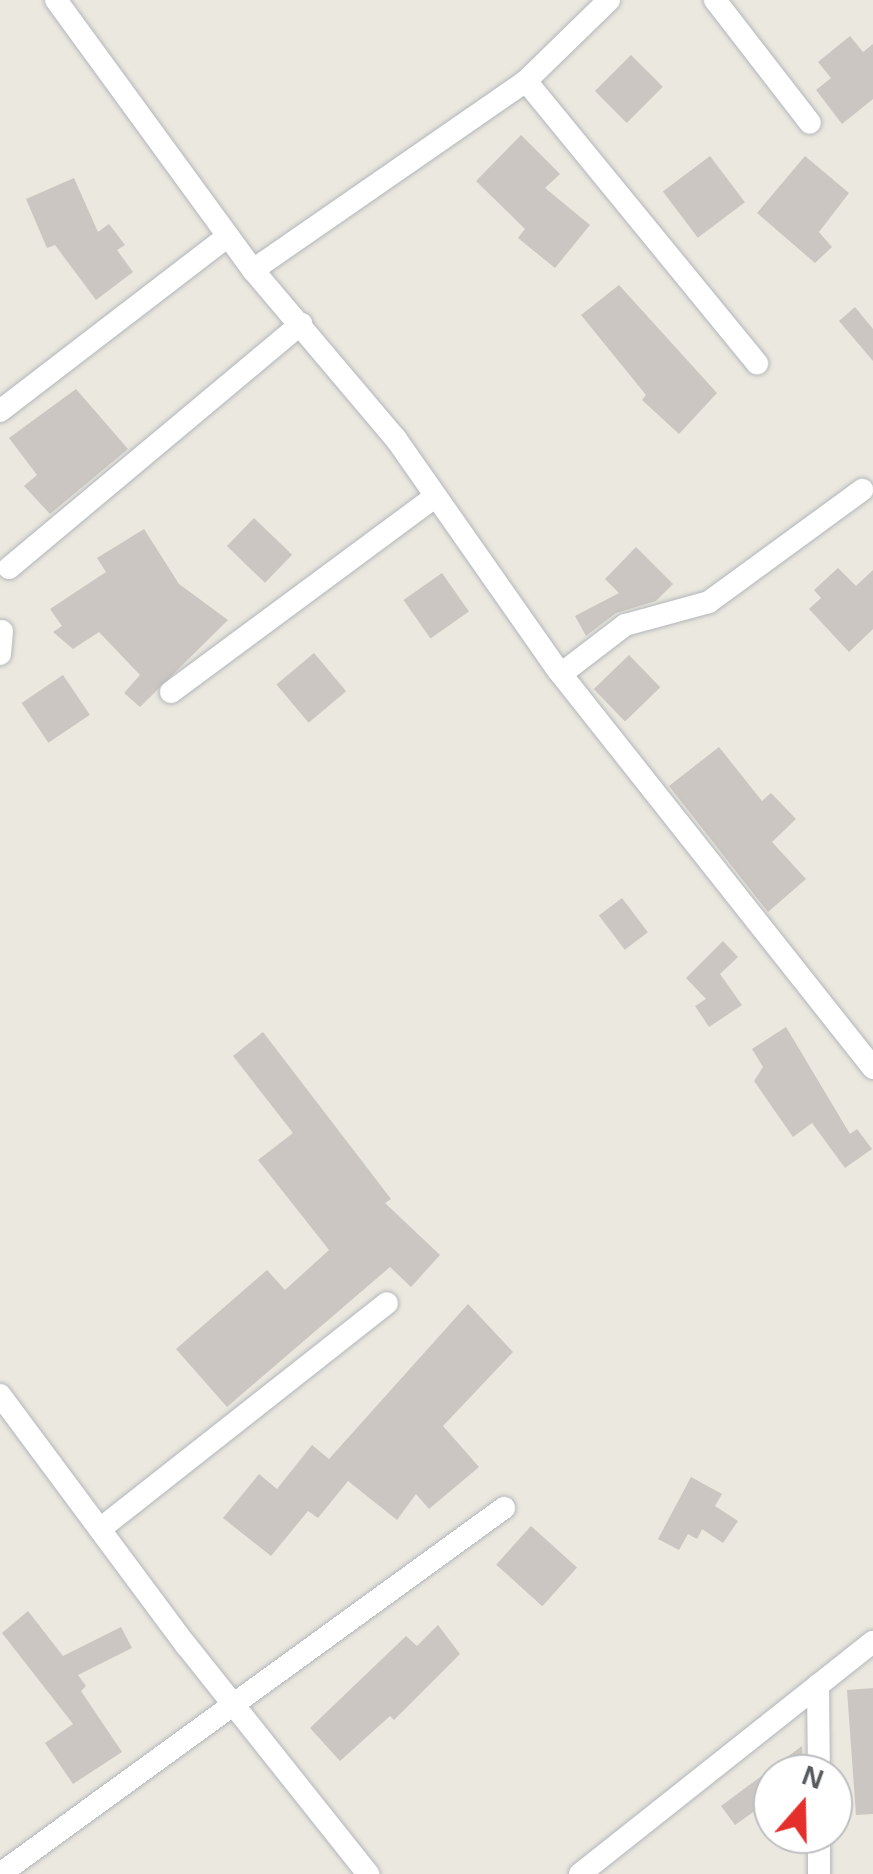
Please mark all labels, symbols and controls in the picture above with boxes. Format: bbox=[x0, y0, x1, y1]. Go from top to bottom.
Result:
north arrow bbox=[753, 1754, 853, 1854]
text: N bbox=[798, 1759, 828, 1795]

